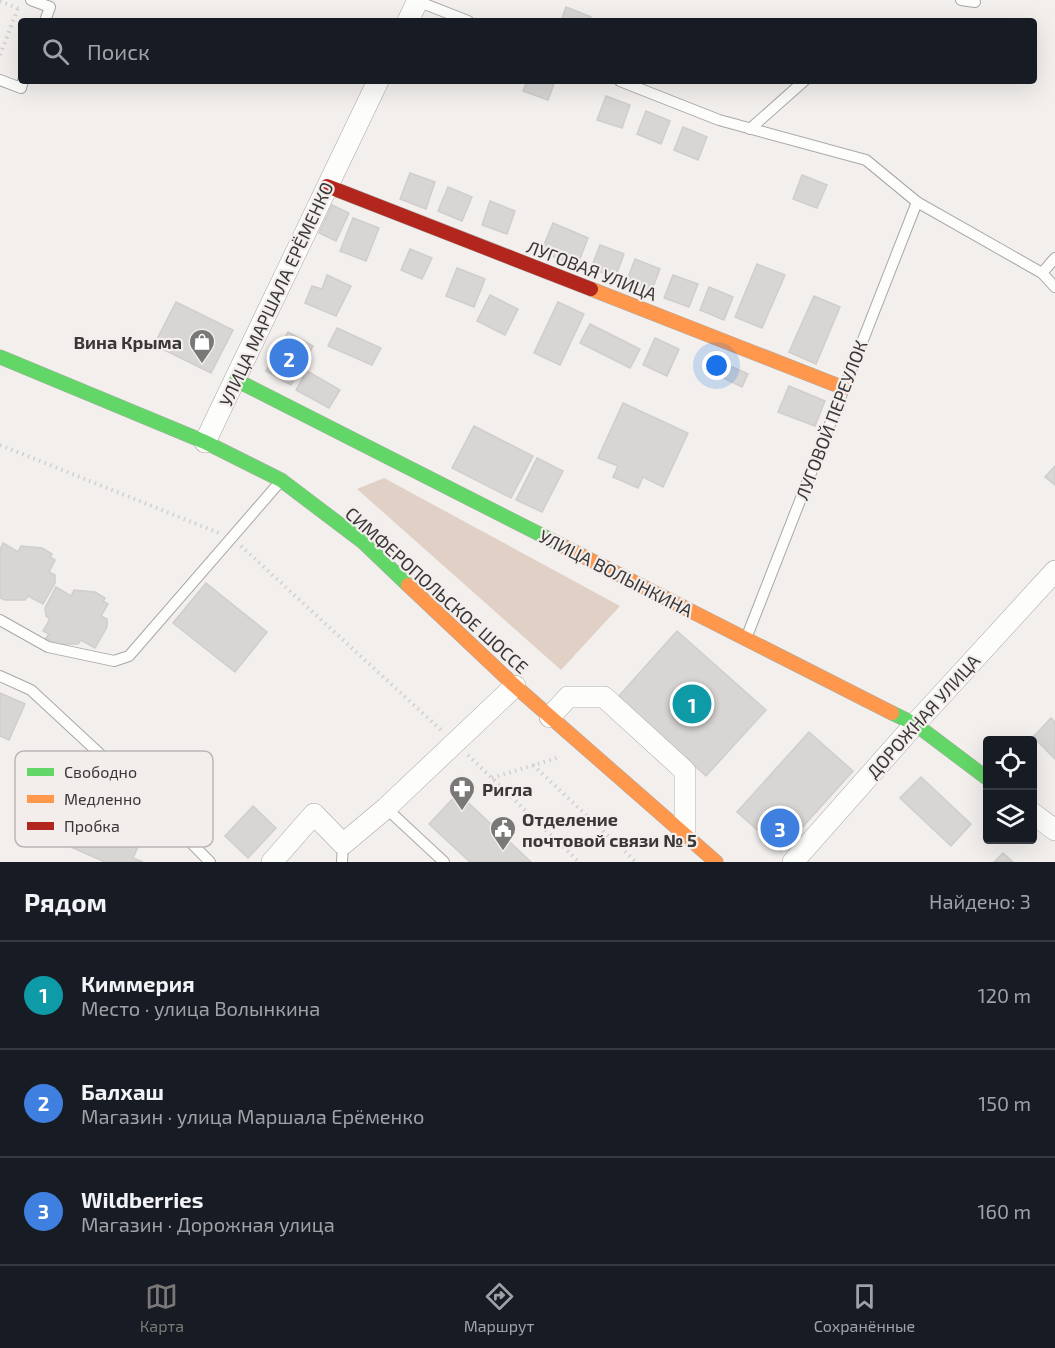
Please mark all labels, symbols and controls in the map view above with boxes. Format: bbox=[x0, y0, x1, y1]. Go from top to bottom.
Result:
search box bbox=[18, 18, 1037, 84]
icon: search bbox=[39, 35, 72, 68]
text: Поиск bbox=[87, 38, 150, 64]
street label: УЛИЦА МАРШАЛА ЕРЁМЕНКО bbox=[214, 178, 338, 410]
street label: ЛУГОВАЯ УЛИЦА bbox=[524, 235, 661, 305]
shop icon: Вина Крыма bbox=[187, 327, 217, 365]
place label: Вина Крыма bbox=[73, 331, 182, 353]
pin: 2 bbox=[270, 336, 308, 380]
street label: ЛУГОВОЙ ПЕРЕУЛОК bbox=[790, 337, 872, 503]
your location bbox=[702, 351, 731, 380]
street label: СИМФЕРОПОЛЬСКОЕ ШОССЕ bbox=[341, 502, 533, 678]
street label: УЛИЦА ВОЛЫНКИНА bbox=[535, 525, 697, 622]
street label: ДОРОЖНАЯ УЛИЦА bbox=[862, 649, 985, 782]
pin: 1 bbox=[672, 682, 712, 726]
map controls bbox=[983, 736, 1037, 844]
button: locate bbox=[983, 736, 1037, 790]
legend bbox=[15, 751, 213, 847]
text: Свободно bbox=[64, 762, 137, 781]
pharmacy icon: Ригла bbox=[447, 774, 477, 812]
place label: Ригла bbox=[482, 778, 533, 800]
text: Медленно bbox=[64, 789, 141, 808]
button: layers bbox=[983, 790, 1037, 844]
pin: 3 bbox=[760, 806, 800, 850]
place label: Отделение почтовой связи № 5 bbox=[522, 808, 697, 851]
public building icon: Отделение почтовой связи № 5 bbox=[488, 814, 518, 852]
text: Пробка bbox=[64, 816, 120, 835]
text: Рядом bbox=[24, 886, 107, 917]
text: Найдено: 3 bbox=[929, 889, 1031, 913]
text: Киммерия bbox=[81, 970, 195, 996]
text: 1 bbox=[39, 983, 48, 1007]
text: 120 m bbox=[978, 983, 1031, 1007]
text: Место · улица Волынкина bbox=[81, 996, 320, 1020]
text: Балхаш bbox=[81, 1078, 164, 1104]
text: 2 bbox=[38, 1091, 49, 1115]
text: 150 m bbox=[978, 1091, 1031, 1115]
text: Магазин · улица Маршала Ерёменко bbox=[81, 1104, 424, 1128]
text: Wildberries bbox=[81, 1186, 203, 1212]
text: 3 bbox=[38, 1199, 49, 1223]
text: 160 m bbox=[978, 1199, 1031, 1223]
text: Магазин · Дорожная улица bbox=[81, 1212, 335, 1236]
tab: Карта bbox=[140, 1280, 184, 1335]
tab: Маршрут bbox=[464, 1280, 534, 1335]
tab: Сохранённые bbox=[814, 1280, 915, 1335]

